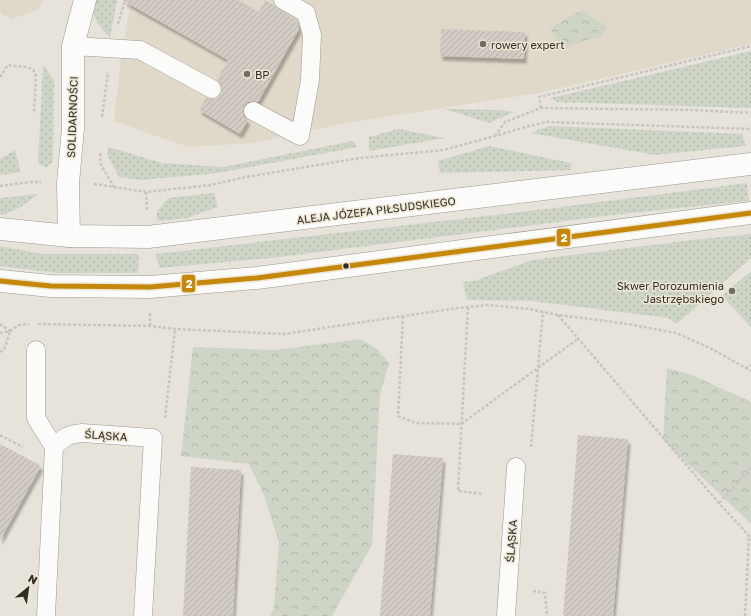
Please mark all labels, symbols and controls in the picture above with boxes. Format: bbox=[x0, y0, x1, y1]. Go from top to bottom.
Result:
place label: rowery expert bbox=[491, 38, 565, 51]
marker: rowery expert bbox=[478, 39, 488, 49]
place label: BP bbox=[255, 68, 270, 81]
marker: BP bbox=[242, 69, 252, 79]
street label: SOLIDARNOŚCI bbox=[64, 76, 80, 158]
street label: ALEJA JÓZEFA PIŁSUDSKIEGO bbox=[296, 194, 456, 226]
line badge: 2 bbox=[556, 228, 571, 247]
text: 2 bbox=[561, 231, 568, 244]
unlabelled marker bbox=[341, 261, 351, 271]
line badge: 2 bbox=[181, 274, 196, 293]
text: 2 bbox=[186, 277, 193, 290]
place label: Skwer Porozumienia Jastrzębskiego bbox=[617, 279, 724, 305]
marker: Skwer Porozumienia Jastrzębskiego bbox=[727, 286, 737, 296]
street label: ŚLĄSKA bbox=[84, 427, 129, 443]
street label: ŚLĄSKA bbox=[503, 518, 519, 563]
north arrow bbox=[8, 568, 48, 608]
text: N bbox=[26, 571, 40, 587]

